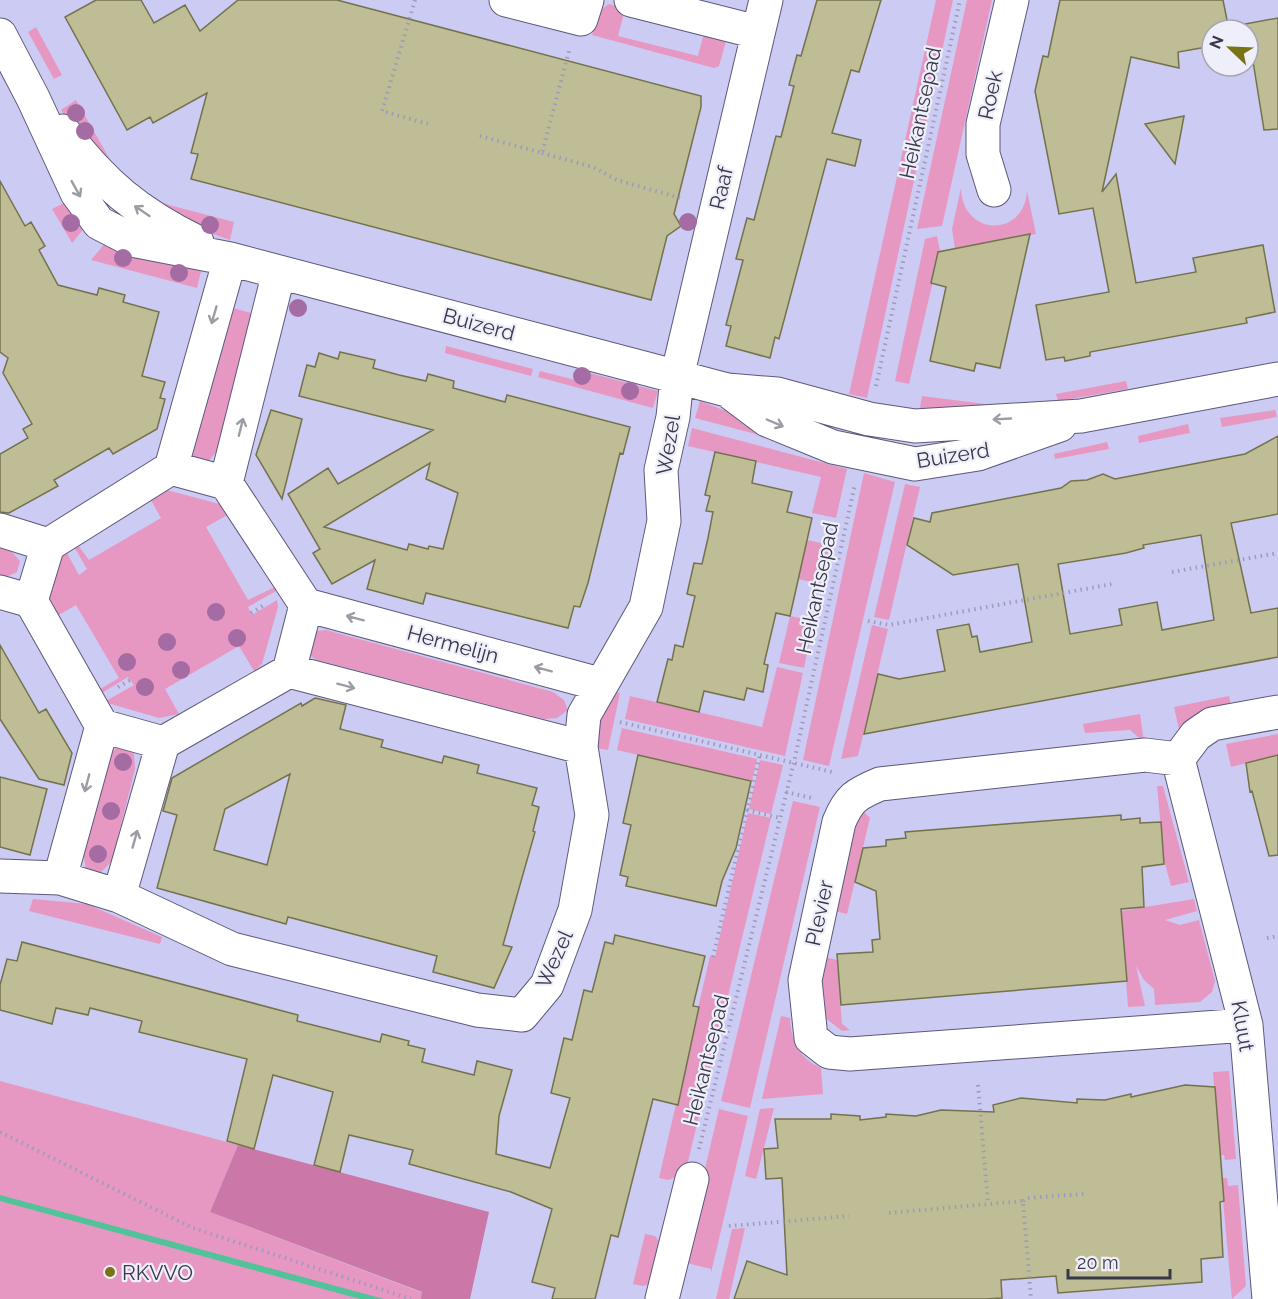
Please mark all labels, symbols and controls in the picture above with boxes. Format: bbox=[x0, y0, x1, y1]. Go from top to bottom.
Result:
north arrow bbox=[1200, 18, 1260, 78]
text: N bbox=[1206, 33, 1228, 52]
street label: Heikantsepad bbox=[894, 45, 946, 181]
street label: Roek bbox=[973, 68, 1007, 122]
street label: Raaf bbox=[704, 163, 738, 212]
one-way arrow bbox=[70, 180, 82, 197]
one-way arrow bbox=[134, 205, 151, 217]
street label: Buizerd bbox=[440, 302, 518, 346]
one-way arrow bbox=[208, 305, 220, 324]
street label: Wezel bbox=[651, 413, 685, 477]
one-way arrow bbox=[992, 414, 1012, 425]
one-way arrow bbox=[235, 418, 247, 437]
one-way arrow bbox=[765, 418, 784, 429]
street label: Buizerd bbox=[915, 437, 991, 473]
street label: Heikantsepad bbox=[791, 520, 843, 656]
one-way arrow bbox=[346, 612, 365, 623]
street label: Hermelijn bbox=[404, 620, 502, 668]
one-way arrow bbox=[534, 662, 553, 674]
one-way arrow bbox=[336, 680, 355, 692]
one-way arrow bbox=[81, 773, 92, 792]
one-way arrow bbox=[130, 830, 141, 849]
street label: Plevier bbox=[800, 877, 838, 948]
street label: Wezel bbox=[530, 926, 578, 992]
street label: Heikantsepad bbox=[678, 992, 734, 1128]
street label: Kluut bbox=[1226, 999, 1260, 1053]
scale bar bbox=[1068, 1242, 1170, 1280]
text: 20 m bbox=[1077, 1252, 1119, 1273]
place label: RKVVO bbox=[122, 1260, 193, 1285]
marker: RKVVO bbox=[103, 1265, 117, 1279]

